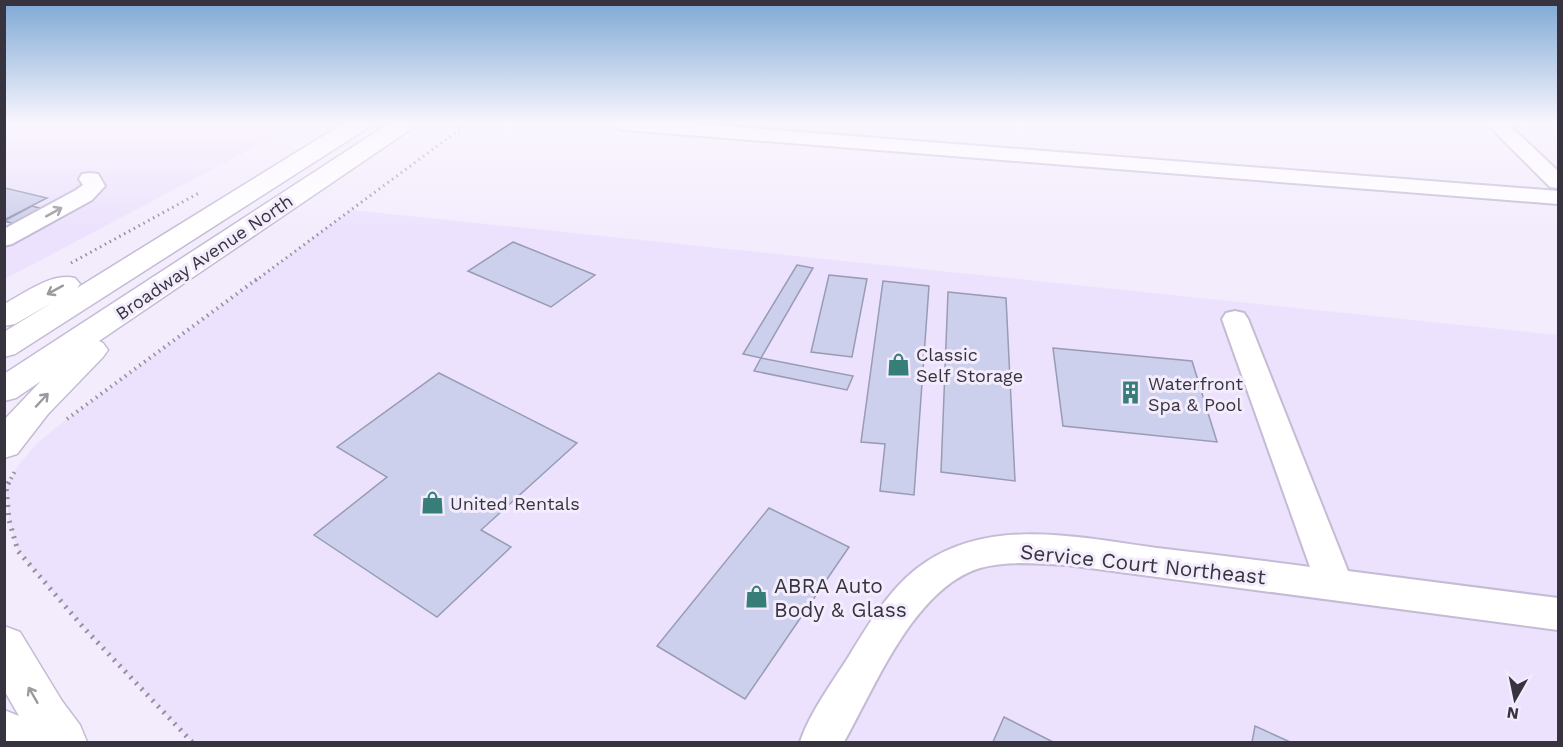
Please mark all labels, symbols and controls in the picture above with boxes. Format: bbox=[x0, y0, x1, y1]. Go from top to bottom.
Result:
street label: Broadway Avenue North bbox=[111, 190, 297, 324]
one-way arrow bbox=[45, 206, 62, 218]
one-way arrow bbox=[47, 284, 64, 296]
place label: Classic Self Storage bbox=[916, 344, 1023, 386]
shop icon: Classic Self Storage bbox=[885, 351, 911, 377]
place label: Waterfront Spa & Pool bbox=[1148, 373, 1244, 415]
building icon: Waterfront Spa & Pool bbox=[1117, 380, 1143, 406]
one-way arrow bbox=[35, 393, 49, 408]
shop icon: United Rentals bbox=[419, 490, 445, 516]
place label: United Rentals bbox=[450, 493, 580, 514]
street label: Service Court Northeast bbox=[1019, 539, 1267, 589]
place label: ABRA Auto Body & Glass bbox=[774, 573, 907, 622]
shop icon: ABRA Auto Body & Glass bbox=[743, 584, 769, 610]
north arrow bbox=[1485, 669, 1545, 729]
one-way arrow bbox=[26, 687, 38, 704]
text: N bbox=[1505, 703, 1520, 724]

